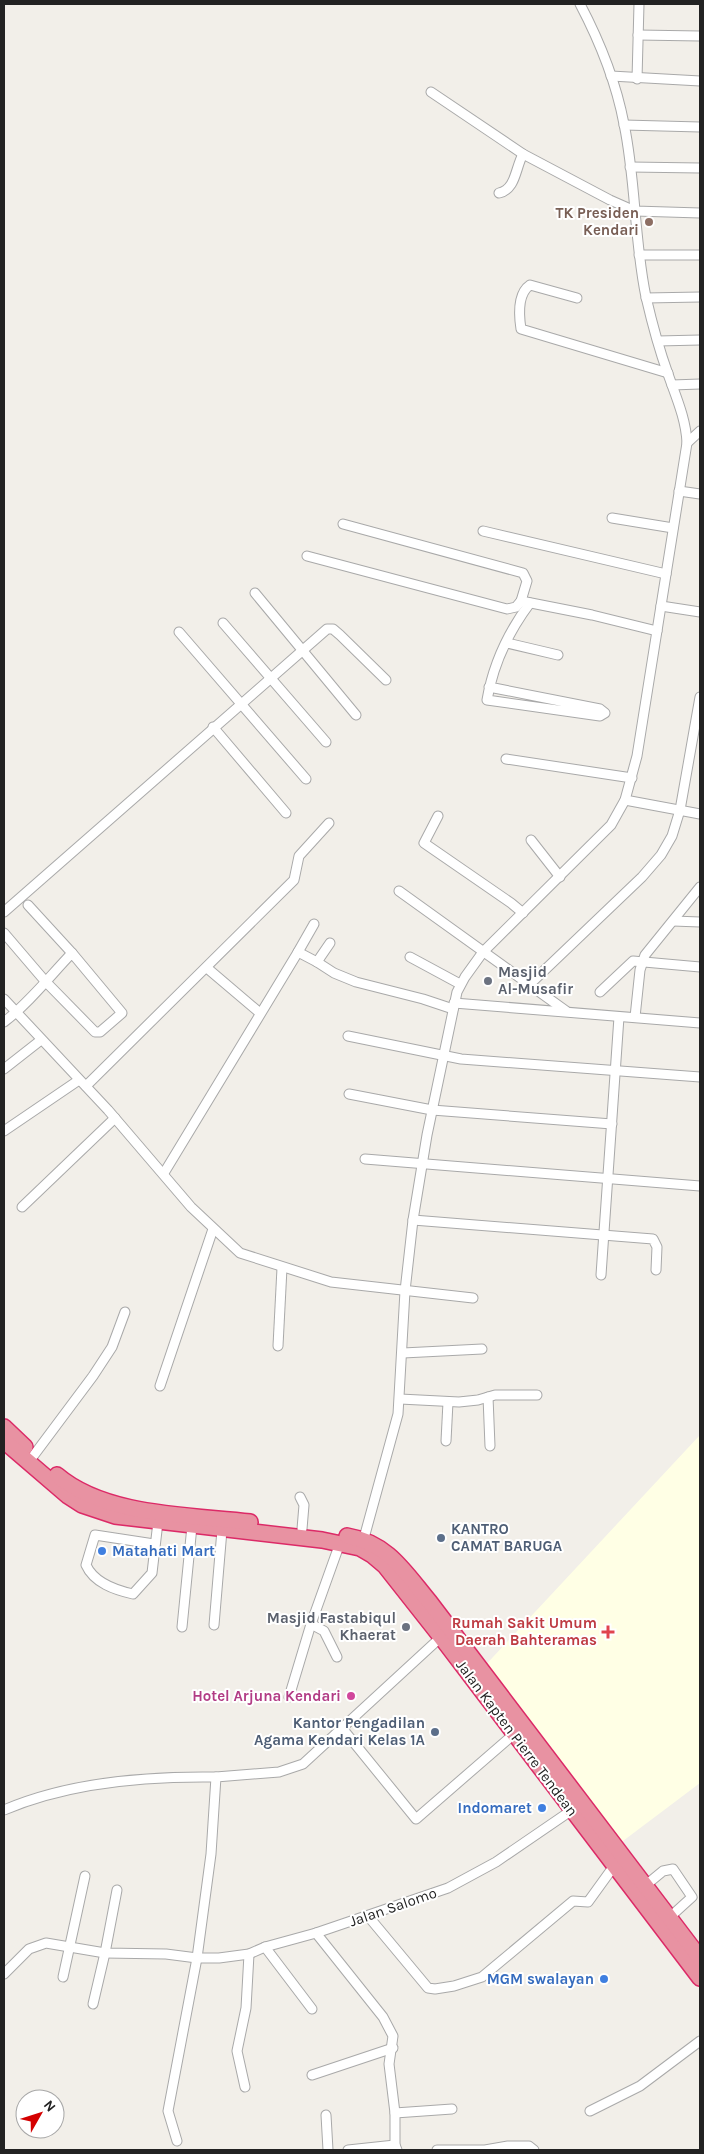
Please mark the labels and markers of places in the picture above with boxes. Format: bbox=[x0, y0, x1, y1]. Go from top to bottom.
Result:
place label: TK Presiden Kendari bbox=[556, 204, 639, 239]
marker: TK Presiden Kendari bbox=[643, 216, 655, 228]
place label: Masjid Al-Musafir bbox=[498, 963, 573, 998]
marker: Masjid Al-Musafir bbox=[482, 975, 494, 987]
place label: KANTRO CAMAT BARUGA bbox=[451, 1520, 563, 1555]
marker: KANTRO CAMAT BARUGA bbox=[435, 1532, 447, 1544]
place label: Matahati Mart bbox=[112, 1542, 215, 1560]
marker: Matahati Mart bbox=[96, 1545, 108, 1557]
place label: Masjid Fastabiqul Khaerat bbox=[267, 1609, 396, 1644]
place label: Rumah Sakit Umum Daerah Bahteramas bbox=[452, 1614, 597, 1649]
marker: Masjid Fastabiqul Khaerat bbox=[400, 1621, 412, 1633]
marker: Rumah Sakit Umum Daerah Bahteramas bbox=[601, 1625, 615, 1639]
place label: Hotel Arjuna Kendari bbox=[192, 1687, 341, 1705]
marker: Hotel Arjuna Kendari bbox=[345, 1690, 357, 1702]
place label: Kantor Pengadilan Agama Kendari Kelas 1A bbox=[254, 1714, 426, 1749]
marker: Kantor Pengadilan Agama Kendari Kelas 1A bbox=[429, 1726, 441, 1738]
place label: Indomaret bbox=[458, 1799, 532, 1817]
marker: Indomaret bbox=[536, 1802, 548, 1814]
place label: MGM swalayan bbox=[487, 1970, 594, 1988]
marker: MGM swalayan bbox=[598, 1973, 610, 1985]

